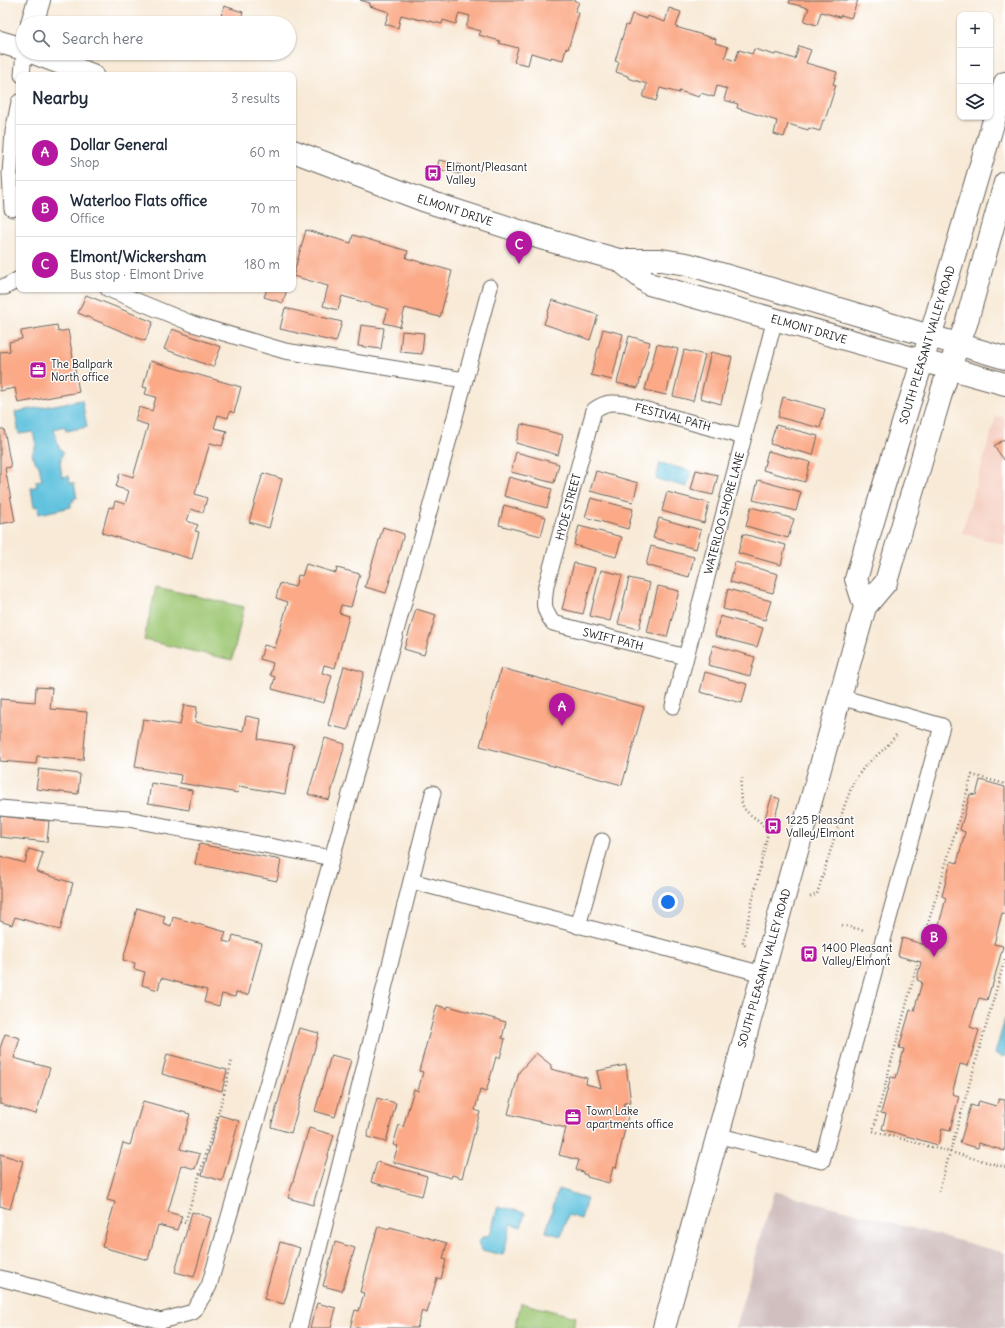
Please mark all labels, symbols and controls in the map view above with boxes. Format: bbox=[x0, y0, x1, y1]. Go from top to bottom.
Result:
map controls bbox=[957, 12, 993, 120]
button: + bbox=[957, 12, 993, 48]
search box bbox=[16, 16, 296, 60]
icon: search bbox=[30, 27, 52, 49]
text: Search here bbox=[62, 29, 143, 48]
button: − bbox=[957, 48, 993, 84]
button: layers bbox=[957, 84, 993, 120]
text: Nearby bbox=[32, 87, 88, 109]
text: 3 results bbox=[231, 90, 280, 107]
text: Dollar General bbox=[70, 135, 168, 154]
text: A bbox=[41, 144, 49, 161]
text: 60 m bbox=[249, 144, 280, 161]
text: Shop bbox=[70, 154, 99, 171]
place label: Elmont/Pleasant Valley bbox=[446, 160, 528, 187]
bus stop icon: Elmont/Pleasant Valley bbox=[423, 163, 443, 183]
text: Waterloo Flats office bbox=[70, 191, 207, 210]
street label: ELMONT DRIVE bbox=[415, 191, 495, 229]
text: B bbox=[41, 200, 49, 217]
text: 70 m bbox=[251, 200, 280, 217]
text: Office bbox=[70, 210, 105, 227]
pin: C bbox=[506, 231, 532, 264]
text: Elmont/Wickersham bbox=[70, 247, 206, 266]
text: C bbox=[41, 256, 49, 273]
text: 180 m bbox=[244, 256, 280, 273]
street label: SOUTH PLEASANT VALLEY ROAD bbox=[896, 264, 958, 426]
text: Bus stop · Elmont Drive bbox=[70, 266, 204, 283]
street label: ELMONT DRIVE bbox=[769, 311, 849, 347]
place label: The Ballpark North office bbox=[51, 357, 113, 384]
office icon: The Ballpark North office bbox=[28, 360, 48, 380]
street label: FESTIVAL PATH bbox=[634, 400, 713, 434]
street label: WATERLOO SHORE LANE bbox=[701, 450, 747, 576]
street label: HYDE STREET bbox=[552, 472, 584, 542]
street label: SWIFT PATH bbox=[581, 625, 645, 653]
pin: A bbox=[549, 693, 575, 726]
place label: 1225 Pleasant Valley/Elmont bbox=[786, 813, 855, 840]
bus stop icon: 1225 Pleasant Valley/Elmont bbox=[763, 816, 783, 836]
street label: SOUTH PLEASANT VALLEY ROAD bbox=[735, 887, 793, 1049]
your location bbox=[658, 892, 678, 912]
pin: B bbox=[921, 924, 947, 957]
place label: 1400 Pleasant Valley/Elmont bbox=[822, 941, 893, 968]
bus stop icon: 1400 Pleasant Valley/Elmont bbox=[799, 944, 819, 964]
place label: Town Lake apartments office bbox=[586, 1104, 673, 1131]
office icon: Town Lake apartments office bbox=[563, 1107, 583, 1127]

